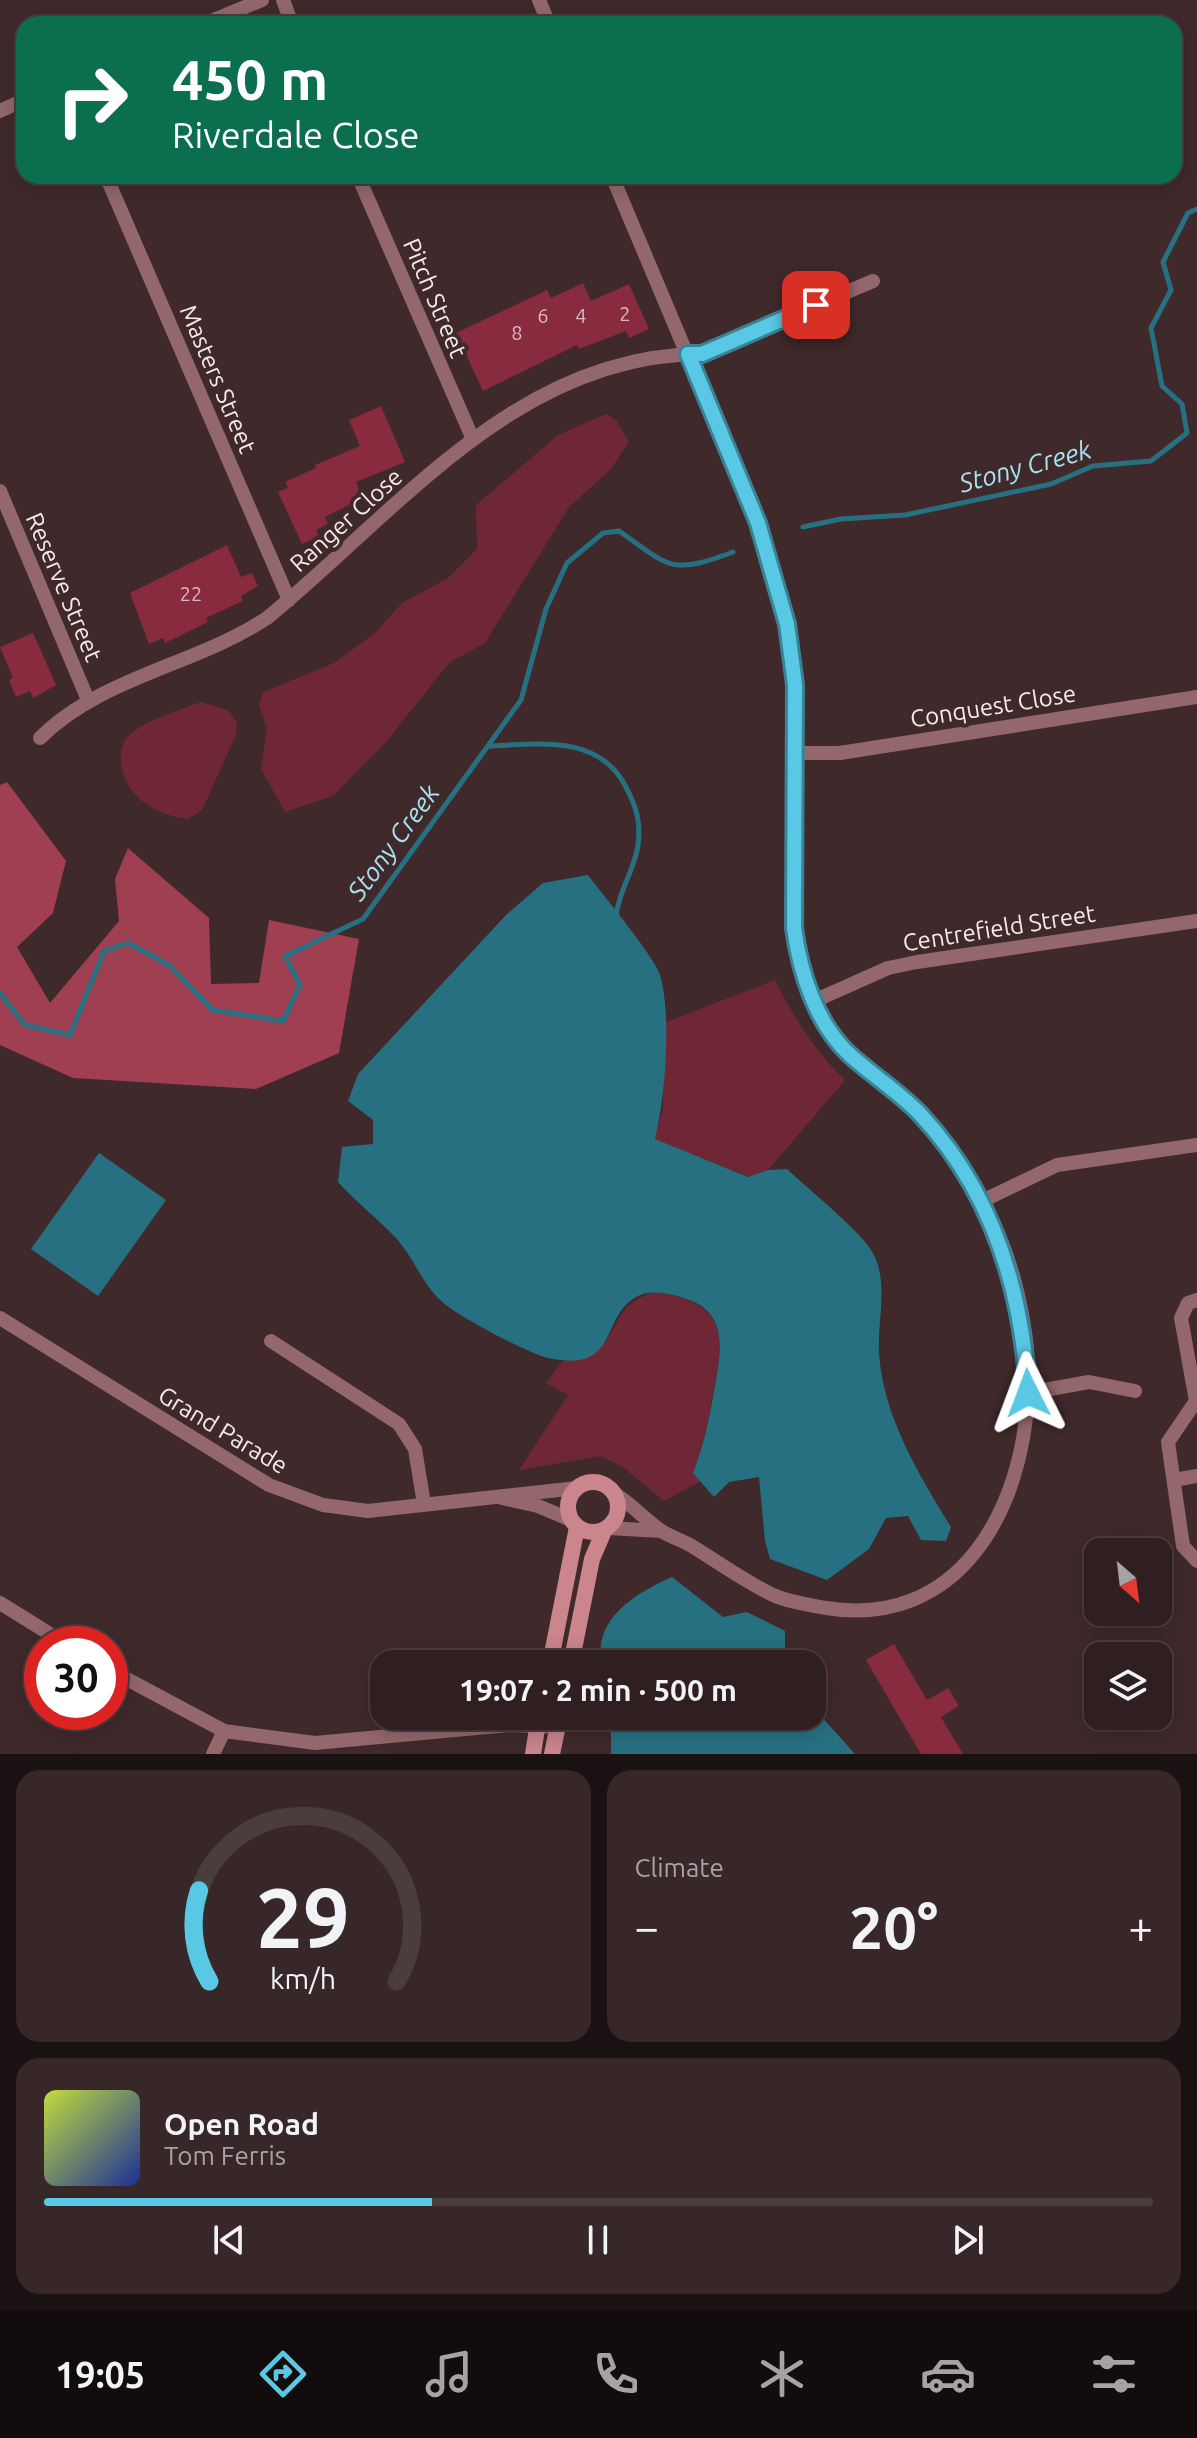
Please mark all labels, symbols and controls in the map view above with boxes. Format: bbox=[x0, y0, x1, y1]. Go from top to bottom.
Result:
icon: right bbox=[40, 48, 144, 152]
text: 450 m bbox=[172, 48, 328, 111]
text: Riverdale Close bbox=[172, 114, 419, 155]
street label: Pitch Street bbox=[398, 234, 472, 362]
pin bbox=[782, 271, 850, 339]
icon: arrive bbox=[794, 283, 838, 327]
street label: Masters Street bbox=[175, 301, 262, 458]
house number: 2 bbox=[619, 302, 631, 325]
house number: 6 bbox=[537, 304, 549, 327]
house number: 4 bbox=[575, 304, 587, 327]
house number: 8 bbox=[511, 321, 523, 344]
water label: Stony Creek bbox=[955, 434, 1095, 498]
street label: Ranger Close bbox=[284, 463, 408, 577]
street label: Reserve Street bbox=[21, 509, 108, 666]
house number: 22 bbox=[180, 582, 202, 605]
street label: Conquest Close bbox=[908, 680, 1078, 732]
water label: Stony Creek bbox=[341, 778, 445, 906]
street label: Centrefield Street bbox=[901, 899, 1098, 957]
position arrow bbox=[986, 1351, 1070, 1435]
street label: Grand Parade bbox=[154, 1381, 292, 1479]
north arrow bbox=[1084, 1538, 1172, 1626]
map controls bbox=[1084, 1538, 1172, 1730]
speed limit sign: 30 bbox=[24, 1626, 128, 1730]
button: layers bbox=[1084, 1642, 1172, 1730]
text: 19:07 · 2 min · 500 m bbox=[459, 1673, 737, 1707]
text: Climate bbox=[635, 1853, 724, 1882]
text: 29 bbox=[256, 1870, 350, 1964]
text: 20° bbox=[849, 1893, 938, 1960]
text: − bbox=[635, 1902, 659, 1951]
text: + bbox=[1128, 1902, 1153, 1951]
text: km/h bbox=[270, 1962, 336, 1994]
text: Open Road bbox=[164, 2107, 319, 2141]
text: Tom Ferris bbox=[164, 2141, 286, 2170]
icon: previous bbox=[207, 2218, 251, 2262]
icon: pause bbox=[576, 2218, 620, 2262]
icon: next bbox=[946, 2218, 990, 2262]
icon: directions bbox=[255, 2346, 311, 2402]
icon: music bbox=[421, 2346, 477, 2402]
icon: phone bbox=[588, 2346, 644, 2402]
icon: climate bbox=[754, 2346, 810, 2402]
icon: car bbox=[920, 2346, 976, 2402]
icon: filters bbox=[1086, 2346, 1142, 2402]
text: 19:05 bbox=[55, 2354, 145, 2395]

